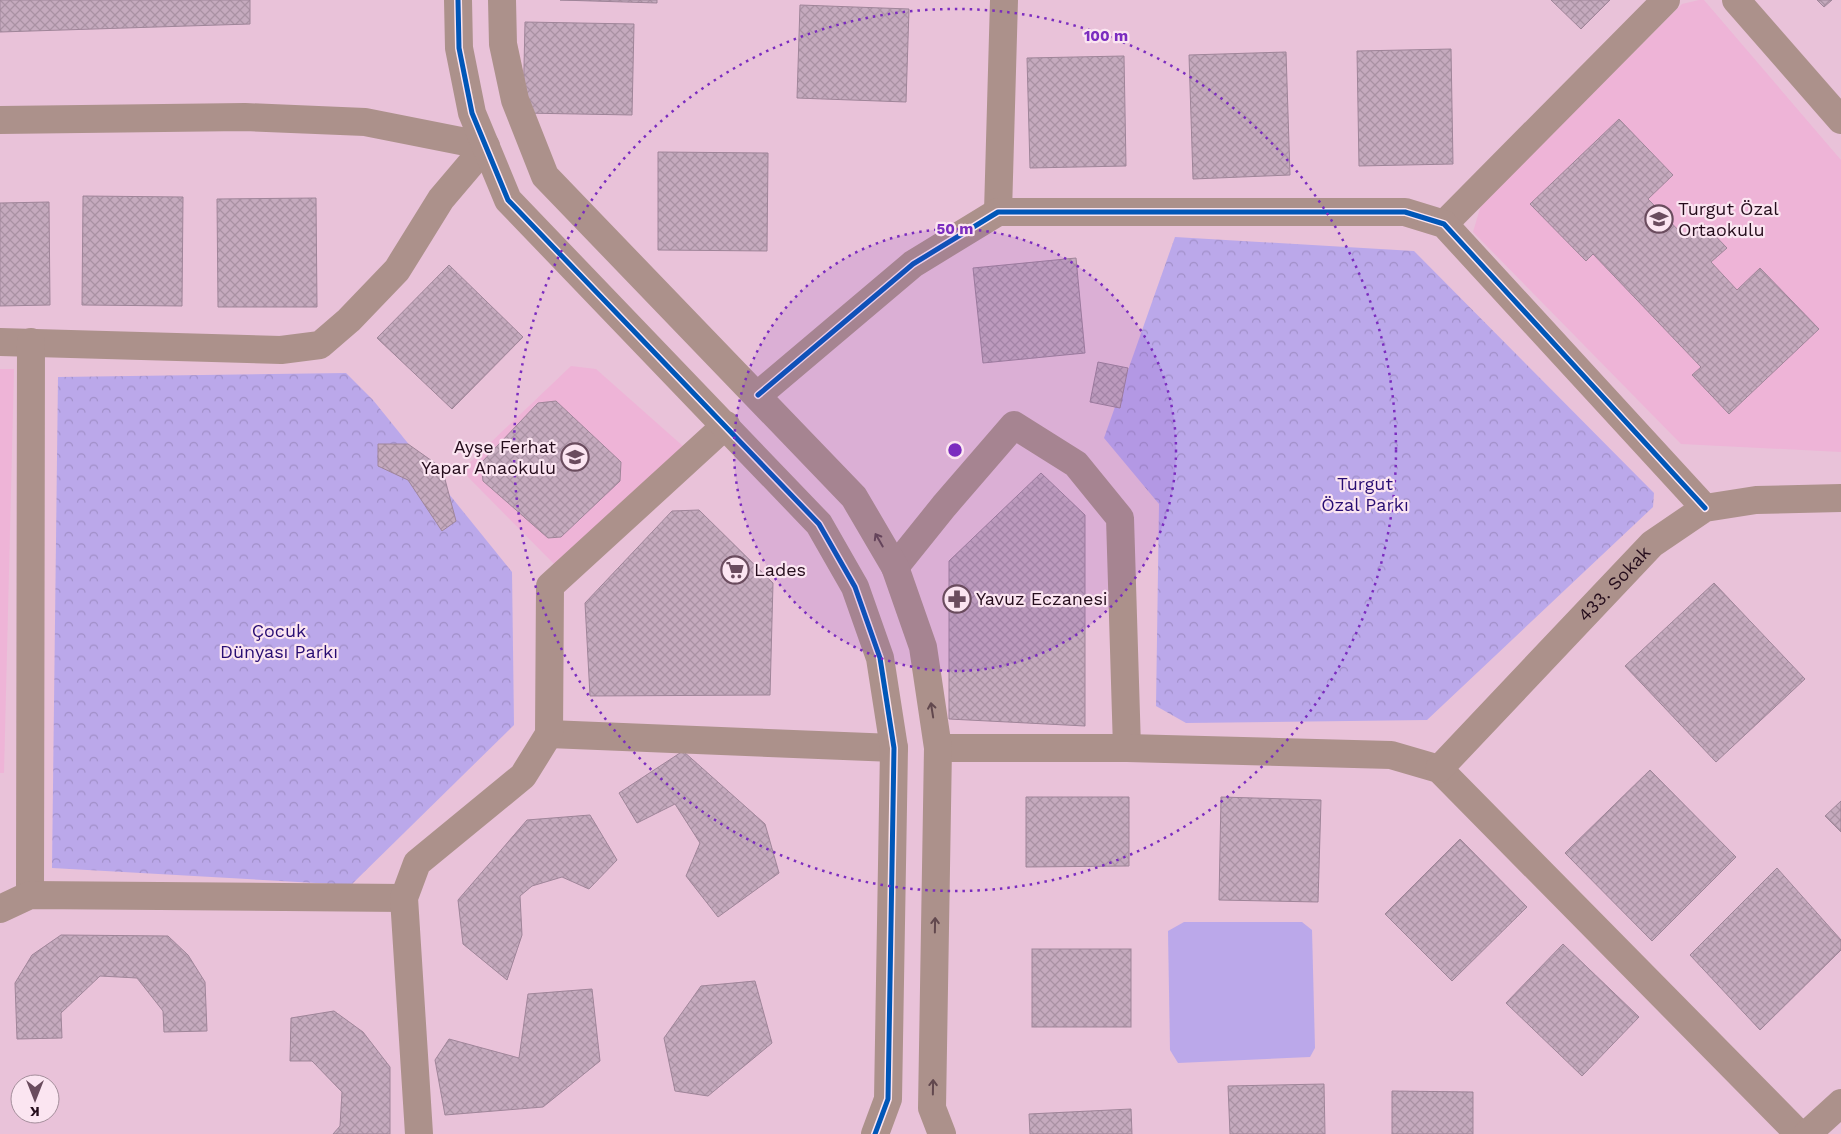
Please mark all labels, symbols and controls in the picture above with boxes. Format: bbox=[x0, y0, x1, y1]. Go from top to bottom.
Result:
text: 100 m bbox=[1084, 27, 1128, 45]
place label: Turgut Özal Ortaokulu bbox=[1678, 198, 1779, 240]
school or university icon: Turgut Özal Ortaokulu bbox=[1644, 204, 1674, 234]
text: 50 m bbox=[937, 220, 973, 238]
place label: Ayşe Ferhat Yapar Anaokulu bbox=[421, 436, 556, 478]
centre of rings bbox=[946, 441, 964, 459]
school or university icon: Ayşe Ferhat Yapar Anaokulu bbox=[560, 442, 590, 472]
park label: Turgut Özal Parkı bbox=[1321, 473, 1409, 515]
one-way arrow bbox=[874, 533, 884, 547]
street label: 433. Sokak bbox=[1573, 541, 1654, 625]
supermarket icon: Lades bbox=[720, 555, 750, 585]
place label: Lades bbox=[754, 559, 806, 580]
pharmacy icon: Yavuz Eczanesi bbox=[942, 584, 972, 614]
place label: Yavuz Eczanesi bbox=[976, 588, 1108, 609]
park label: Çocuk Dünyası Parkı bbox=[220, 620, 338, 662]
one-way arrow bbox=[927, 702, 937, 718]
one-way arrow bbox=[930, 917, 940, 933]
north arrow bbox=[10, 1074, 60, 1124]
one-way arrow bbox=[928, 1079, 937, 1095]
text: K bbox=[30, 1104, 40, 1120]

